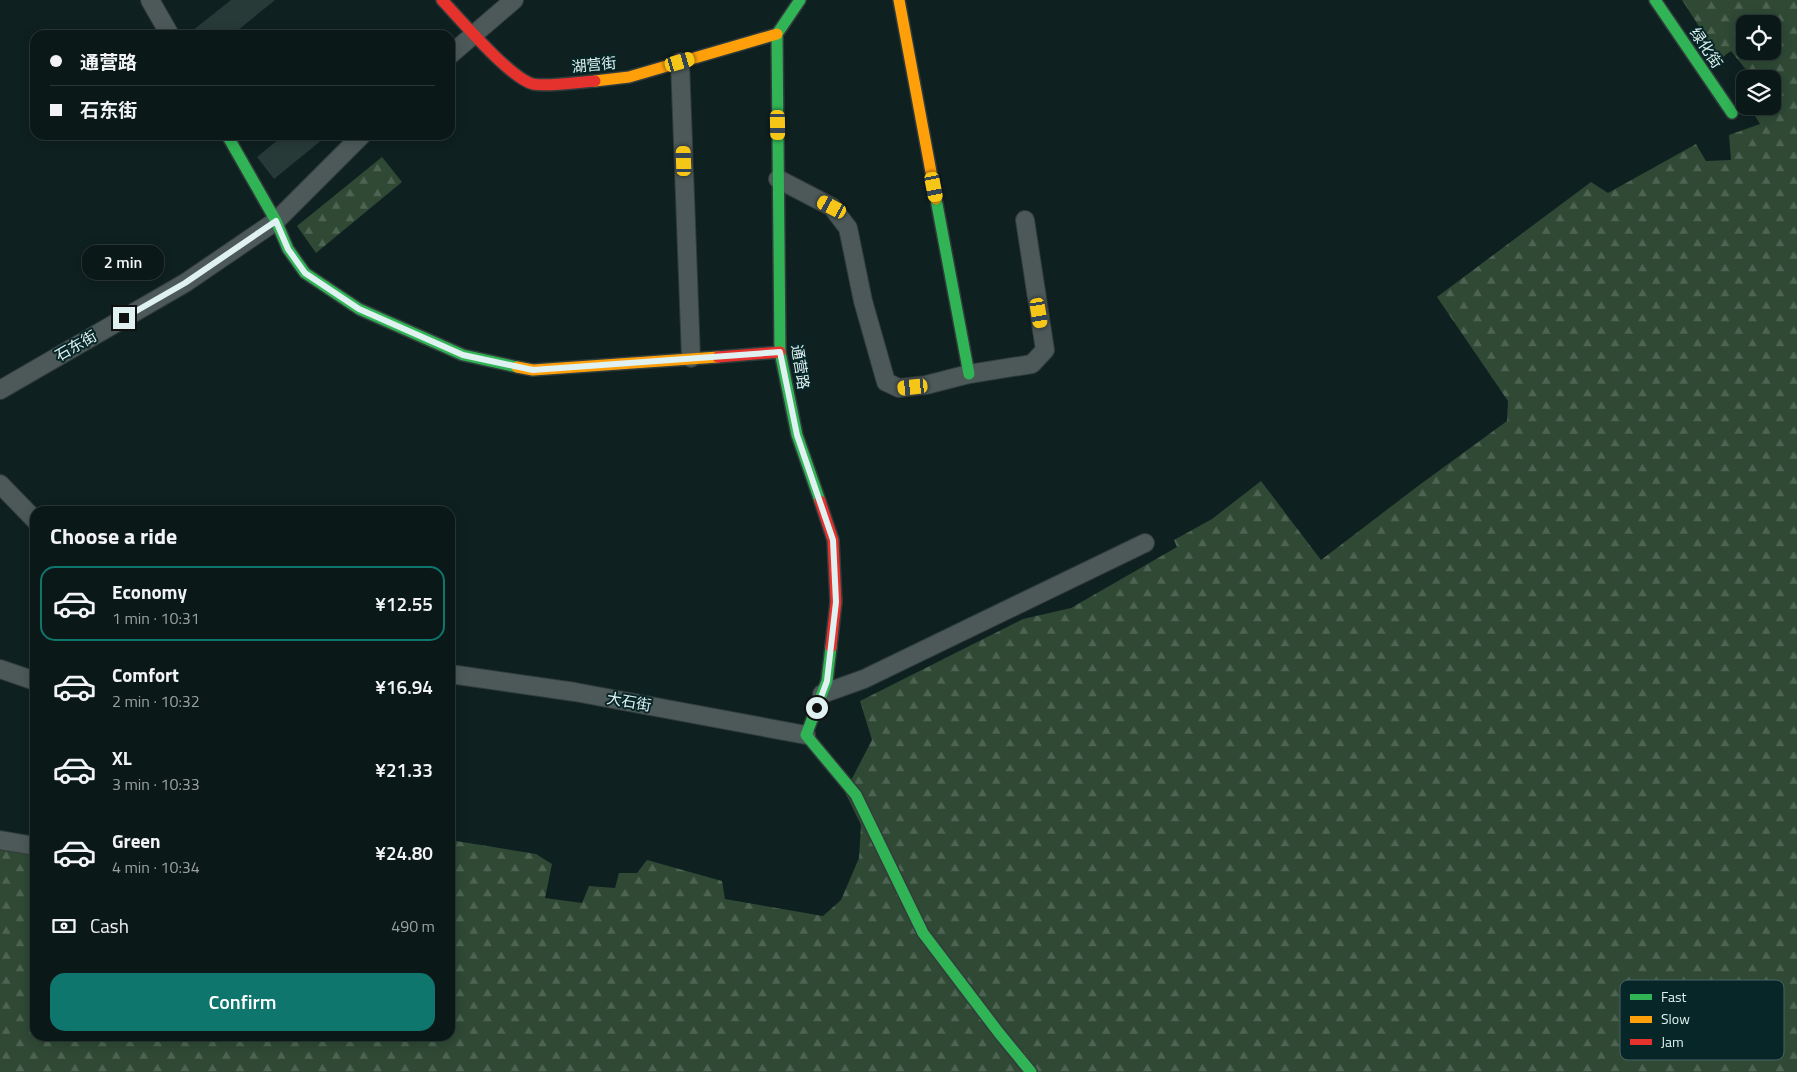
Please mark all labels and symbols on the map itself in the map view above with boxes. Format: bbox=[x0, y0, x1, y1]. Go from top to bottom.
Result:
street label: 绿化街 bbox=[1684, 23, 1729, 73]
street label: 湖营街 bbox=[570, 51, 618, 78]
car bbox=[663, 51, 696, 73]
car bbox=[770, 110, 785, 140]
car bbox=[675, 146, 692, 176]
car bbox=[923, 171, 944, 203]
car bbox=[815, 193, 848, 221]
callout: 2 min bbox=[83, 246, 165, 280]
car bbox=[1029, 297, 1048, 329]
route end bbox=[113, 307, 135, 329]
street label: 石东街 bbox=[51, 324, 101, 367]
street label: 通营路 bbox=[786, 343, 815, 391]
car bbox=[897, 378, 928, 396]
street label: 大石街 bbox=[605, 686, 653, 717]
route start bbox=[806, 697, 828, 719]
legend bbox=[1620, 980, 1784, 1060]
text: Fast bbox=[1661, 986, 1686, 1007]
text: Slow bbox=[1661, 1008, 1690, 1029]
text: Jam bbox=[1661, 1031, 1684, 1052]

